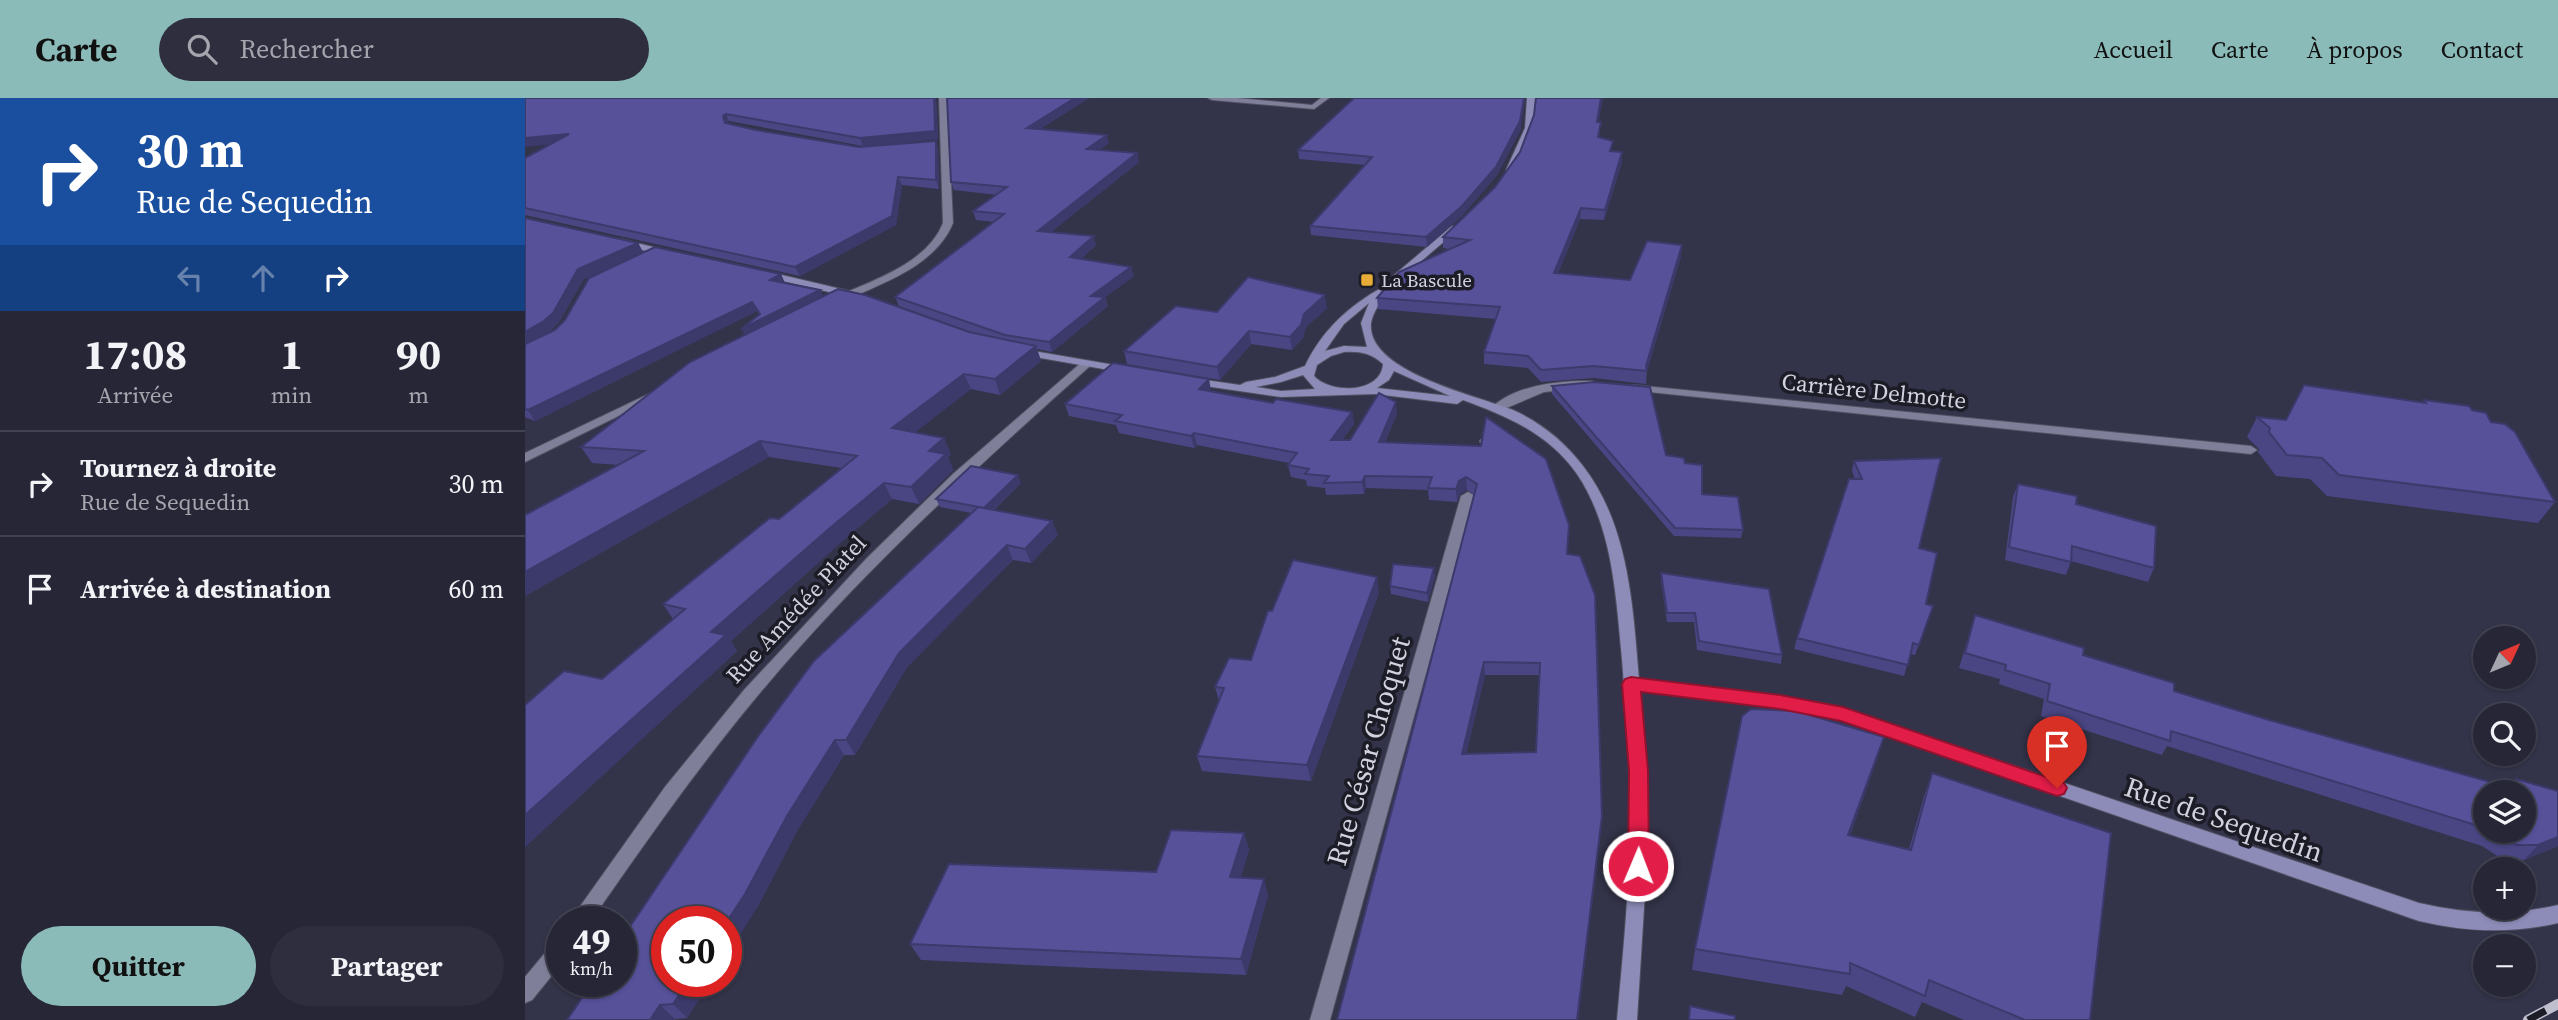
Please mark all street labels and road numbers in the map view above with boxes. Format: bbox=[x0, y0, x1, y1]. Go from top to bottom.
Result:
street label: Carrière Delmotte bbox=[1780, 365, 1968, 417]
street label: Rue Amédée Platel bbox=[719, 528, 873, 690]
street label: Rue César Choquet bbox=[1317, 631, 1419, 870]
street label: Rue de Sequedin bbox=[2120, 767, 2328, 871]

